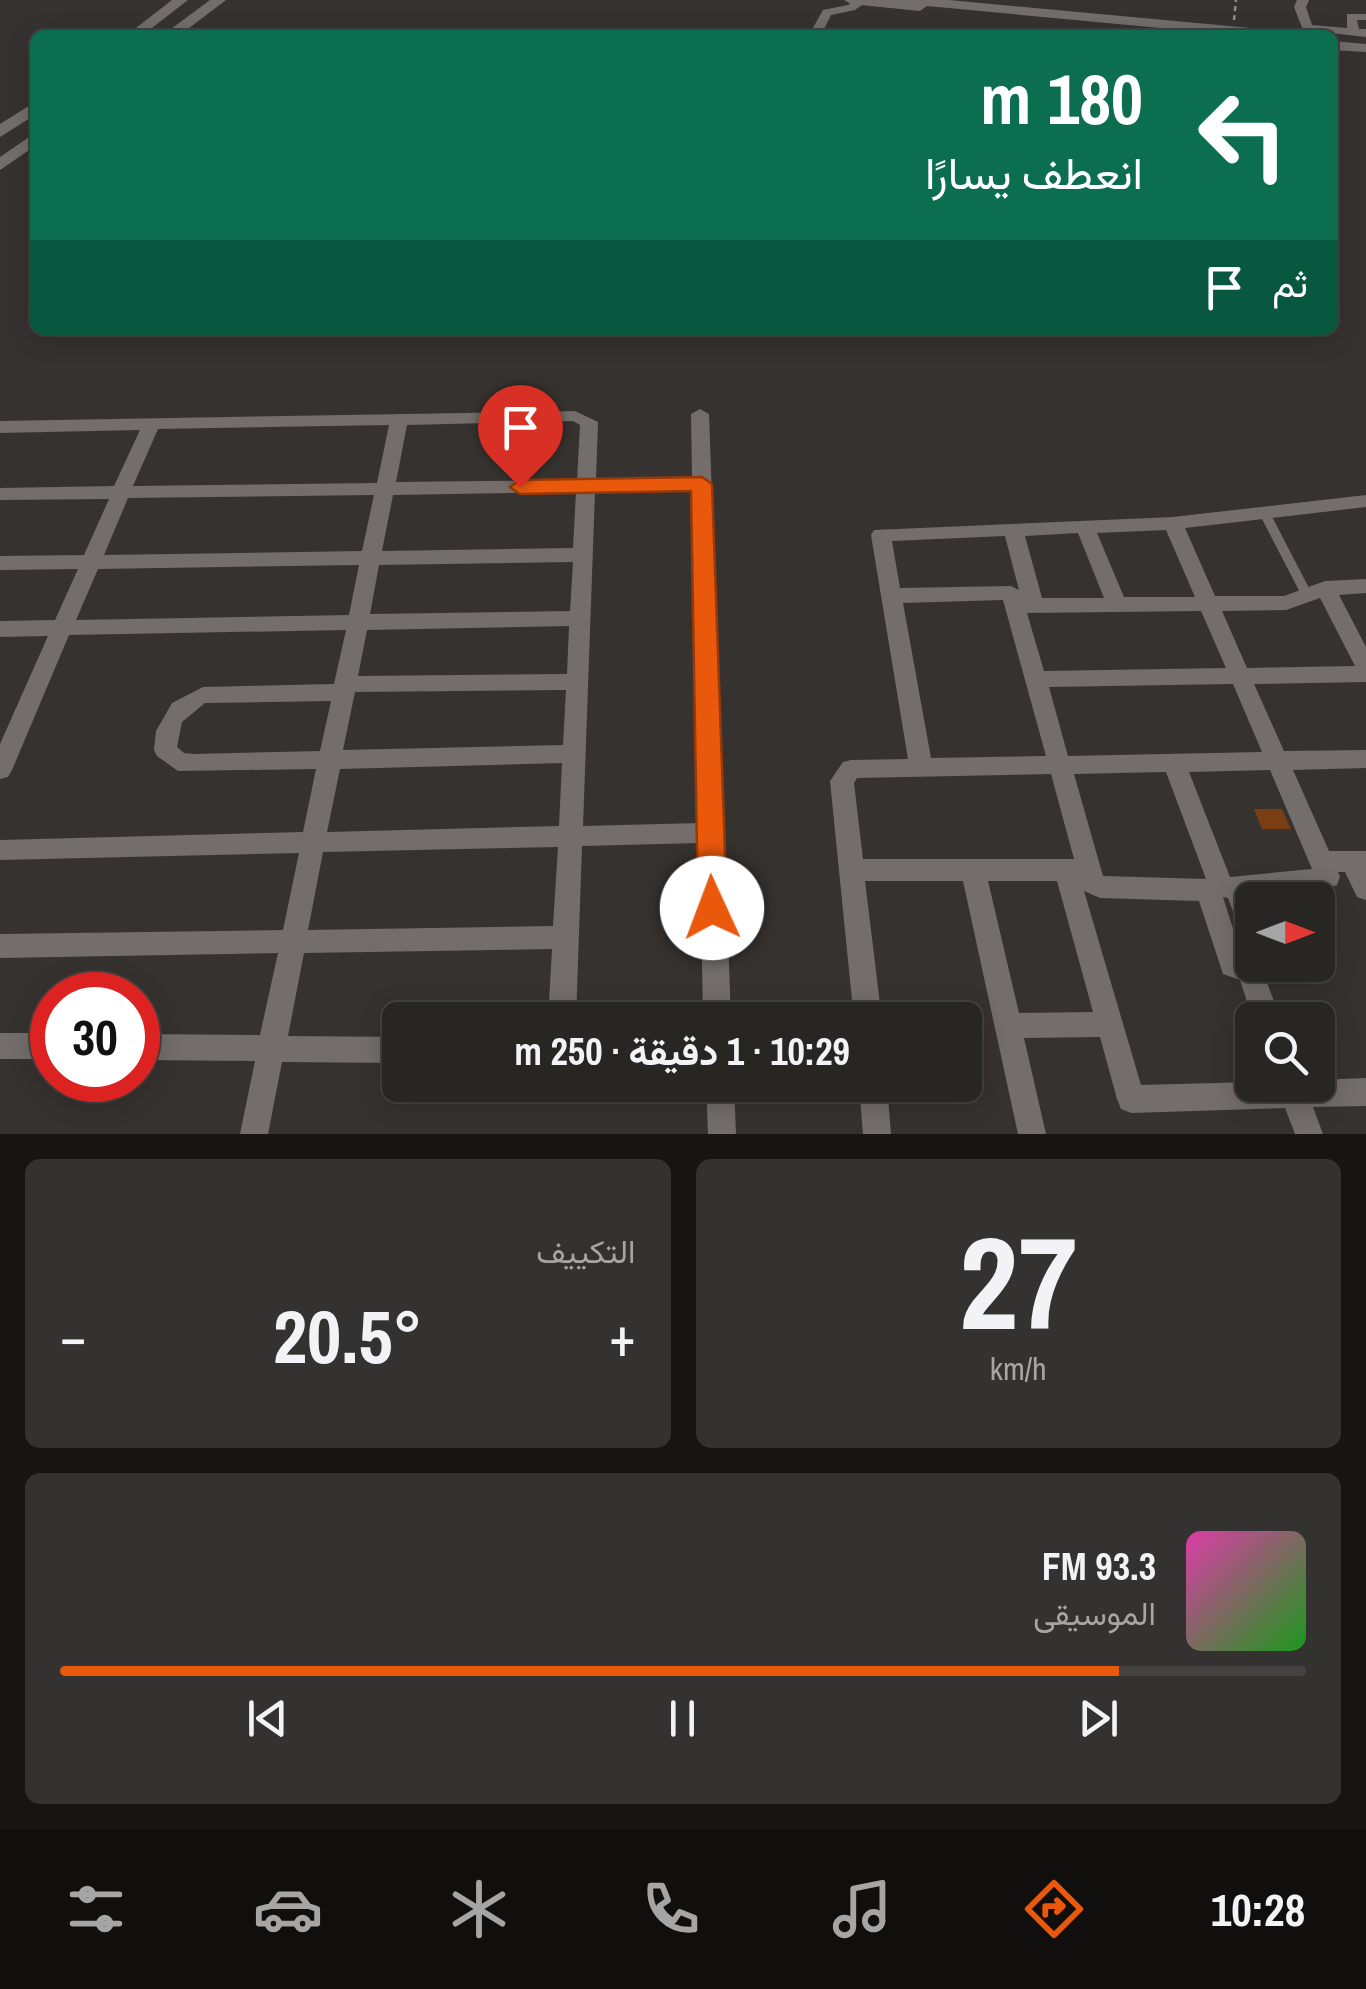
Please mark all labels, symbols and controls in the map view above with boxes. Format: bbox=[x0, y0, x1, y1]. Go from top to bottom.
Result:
text: 180 m bbox=[980, 52, 1143, 146]
icon: left bbox=[1178, 70, 1308, 200]
text: انعطف يسارًا bbox=[925, 142, 1143, 203]
text: ثم bbox=[1272, 258, 1308, 309]
icon: arrive bbox=[1197, 260, 1252, 315]
pin bbox=[478, 385, 563, 488]
icon: arrive bbox=[493, 400, 548, 455]
position arrow bbox=[660, 856, 764, 960]
north arrow bbox=[1235, 882, 1335, 982]
map controls bbox=[1235, 882, 1335, 1102]
speed limit sign: 30 bbox=[30, 972, 160, 1102]
button: search bbox=[1235, 1002, 1335, 1102]
text: 10:29 · 1 دقيقة · 250 m bbox=[514, 1026, 850, 1077]
text: 27 bbox=[959, 1194, 1078, 1370]
text: التكييف bbox=[536, 1230, 636, 1273]
text: 20.5° bbox=[273, 1285, 423, 1386]
text: − bbox=[60, 1299, 86, 1373]
text: + bbox=[609, 1299, 635, 1373]
text: km/h bbox=[990, 1347, 1047, 1390]
text: 93.3 FM bbox=[1042, 1541, 1156, 1592]
text: الموسيقى bbox=[1033, 1592, 1156, 1635]
icon: previous bbox=[240, 1691, 295, 1746]
icon: pause bbox=[655, 1691, 710, 1746]
icon: next bbox=[1071, 1691, 1126, 1746]
icon: filters bbox=[61, 1874, 131, 1944]
icon: car bbox=[253, 1874, 323, 1944]
icon: climate bbox=[444, 1874, 514, 1944]
icon: phone bbox=[636, 1874, 706, 1944]
icon: music bbox=[827, 1874, 897, 1944]
icon: directions bbox=[1019, 1874, 1089, 1944]
text: 10:28 bbox=[1211, 1879, 1305, 1940]

